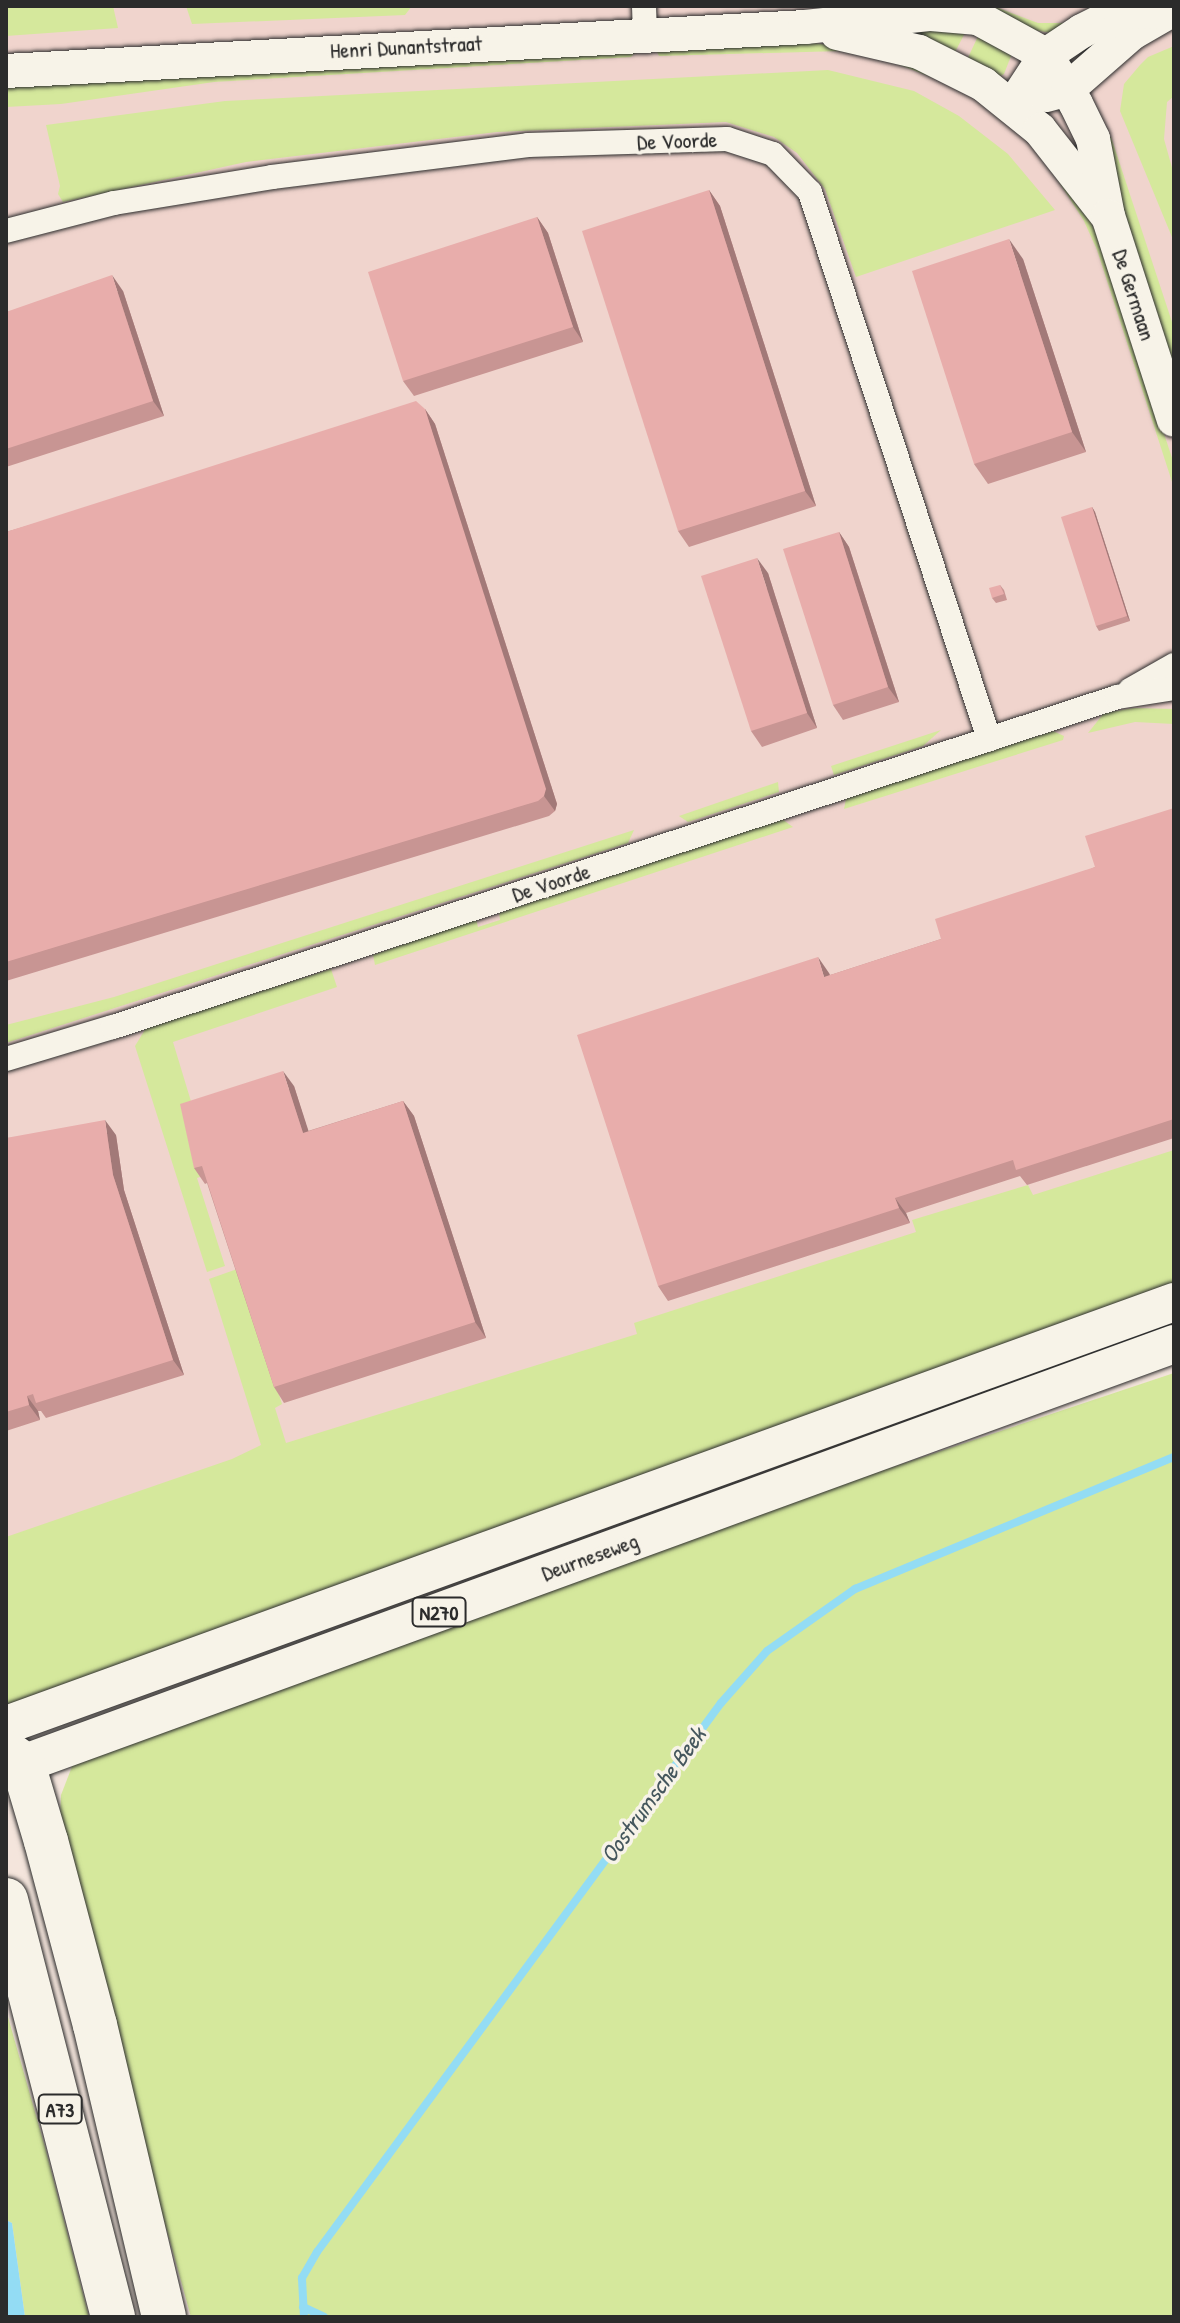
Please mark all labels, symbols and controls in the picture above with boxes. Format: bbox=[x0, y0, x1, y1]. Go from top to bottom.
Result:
street label: Henri Dunantstraat bbox=[329, 30, 483, 64]
street label: De Voorde bbox=[636, 126, 718, 156]
street label: De Germaan bbox=[1107, 246, 1161, 344]
street label: De Voorde bbox=[509, 858, 593, 908]
street label: Deurneseweg bbox=[538, 1527, 642, 1587]
road number: N270 bbox=[411, 1596, 467, 1628]
water label: Oostrumsche Beek bbox=[594, 1722, 712, 1868]
road number: A73 bbox=[36, 2093, 84, 2125]

